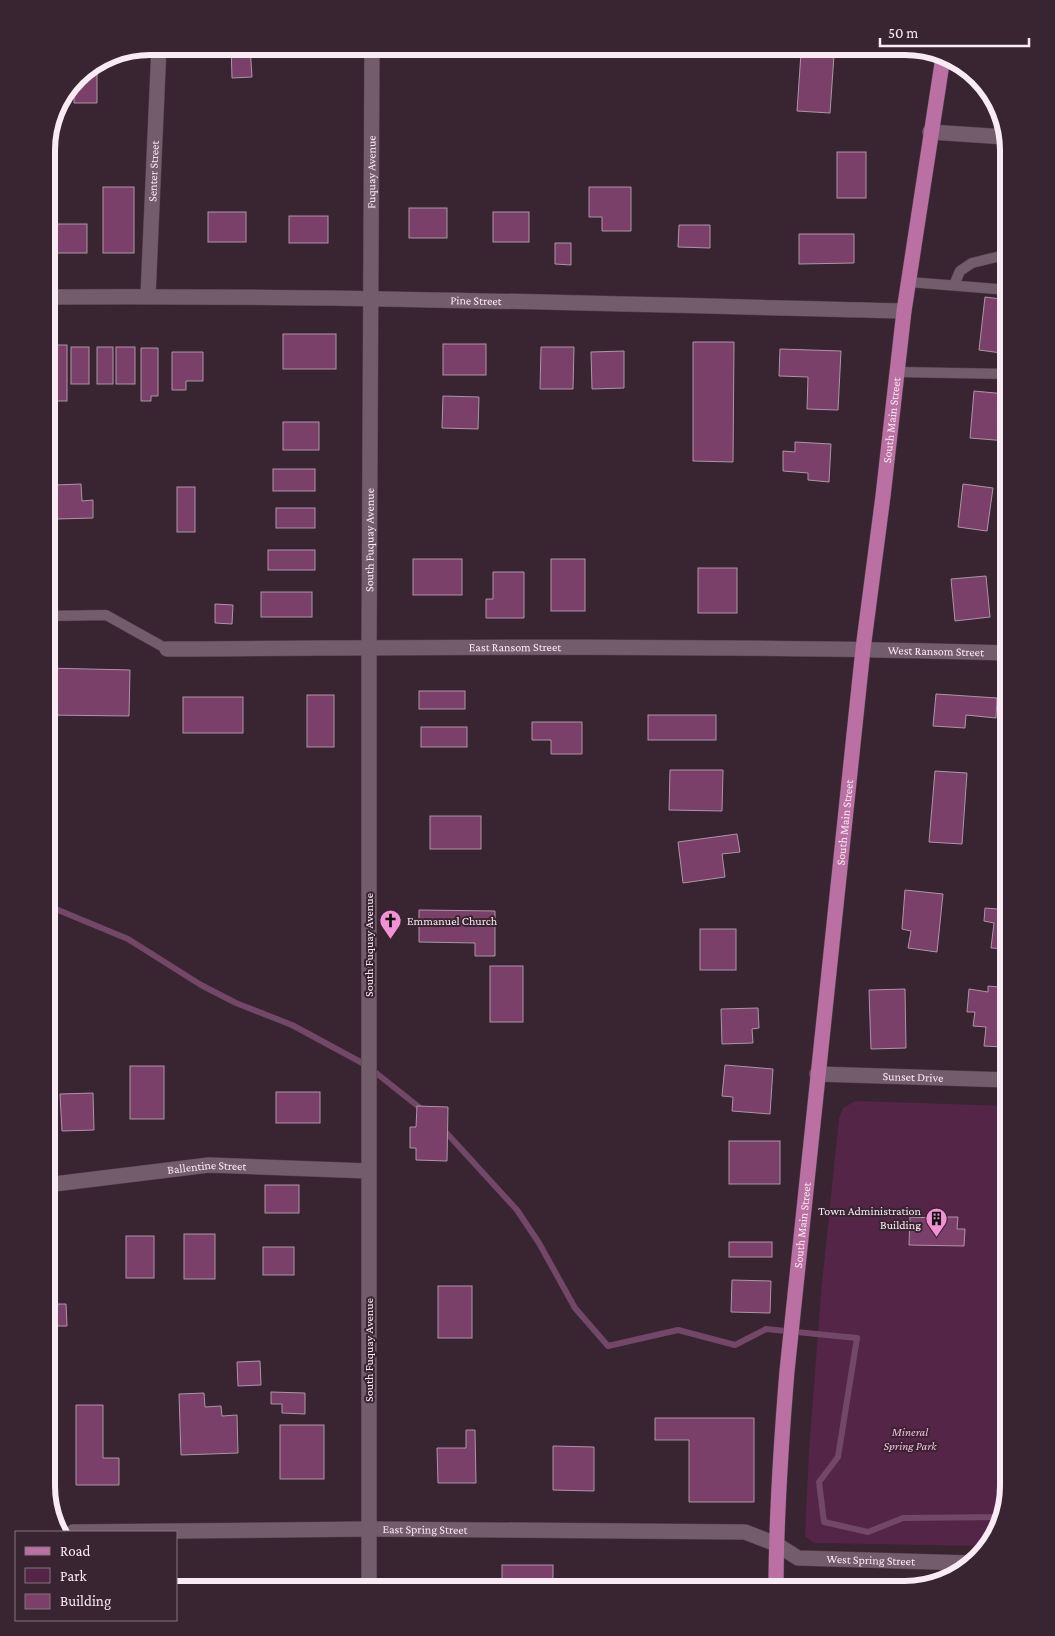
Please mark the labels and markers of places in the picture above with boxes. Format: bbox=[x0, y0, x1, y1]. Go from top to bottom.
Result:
church icon: Emmanuel Church bbox=[379, 909, 403, 940]
place label: Emmanuel Church bbox=[407, 914, 498, 928]
place label: Town Administration Building bbox=[818, 1204, 922, 1232]
building icon: Town Administration Building bbox=[925, 1206, 949, 1237]

